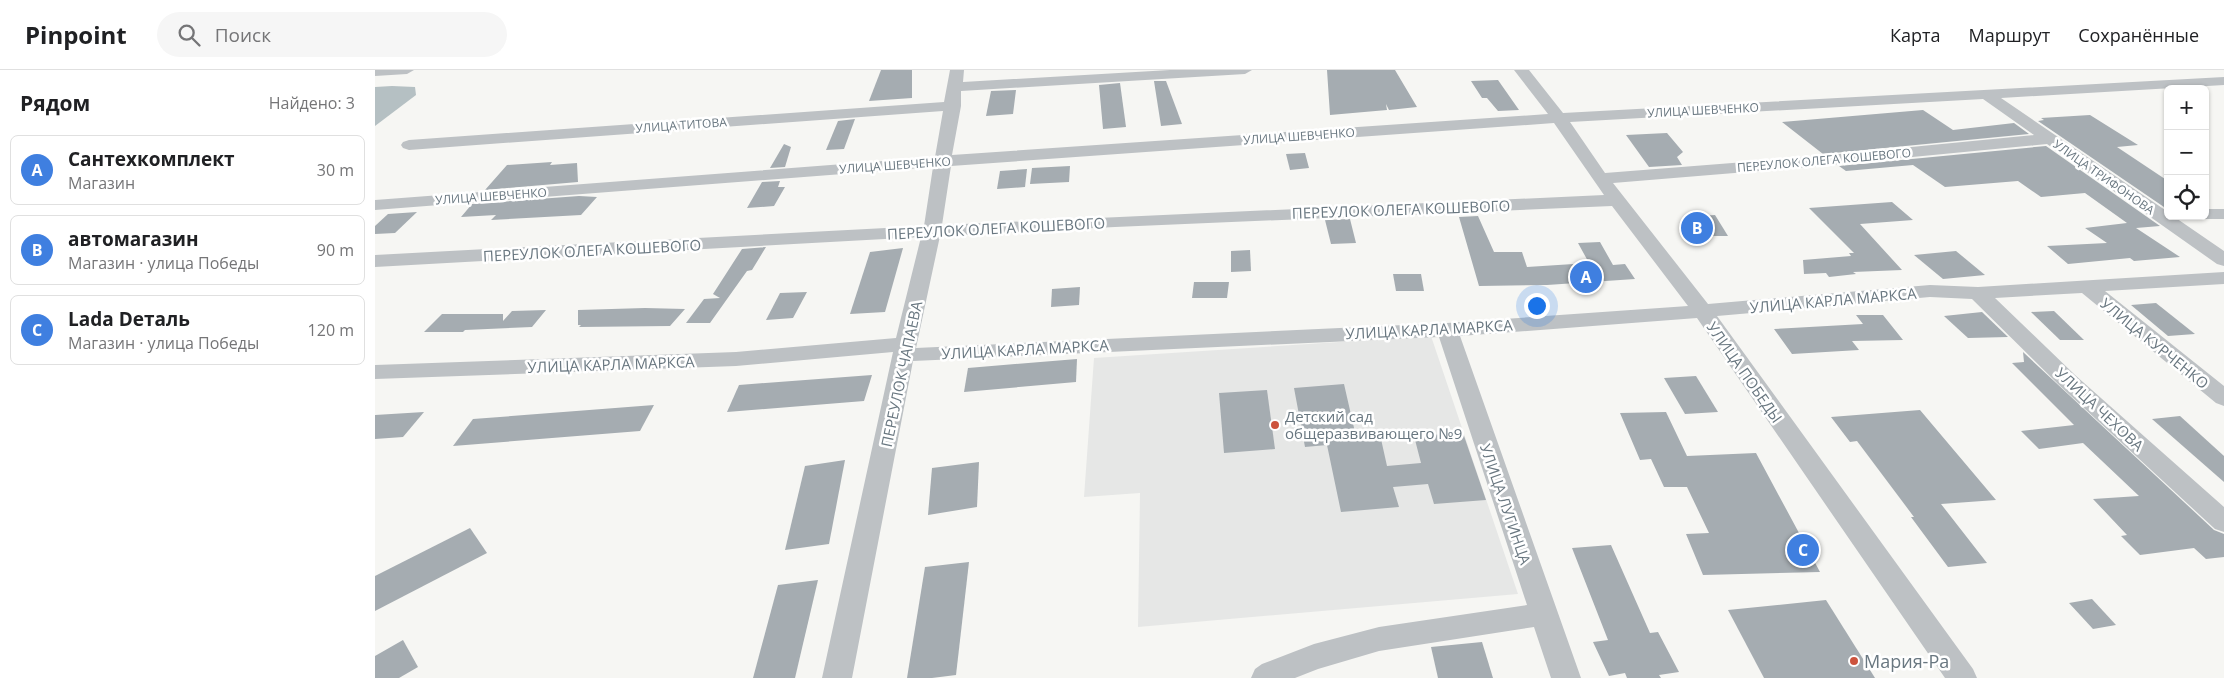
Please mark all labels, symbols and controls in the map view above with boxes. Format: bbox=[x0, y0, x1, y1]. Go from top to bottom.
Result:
search box bbox=[157, 12, 507, 57]
text: Pinpoint bbox=[25, 18, 127, 51]
icon: search bbox=[175, 21, 203, 49]
text: Поиск bbox=[215, 22, 271, 48]
text: Карта bbox=[1890, 23, 1940, 47]
text: Маршрут bbox=[1968, 23, 2050, 47]
text: Сохранённые bbox=[2078, 23, 2199, 47]
map controls bbox=[2164, 85, 2209, 220]
button: + bbox=[2164, 85, 2209, 130]
text: Рядом bbox=[20, 89, 90, 117]
text: Найдено: 3 bbox=[269, 92, 355, 114]
street label: УЛИЦА ШЕВЧЕНКО bbox=[1647, 99, 1759, 121]
street label: УЛИЦА ТИТОВА bbox=[635, 113, 728, 137]
street label: УЛИЦА ШЕВЧЕНКО bbox=[1243, 124, 1355, 148]
button: − bbox=[2164, 130, 2209, 175]
street label: УЛИЦА ТРИФОНОВА bbox=[2050, 136, 2158, 219]
street label: ПЕРЕУЛОК ОЛЕГА КОШЕВОГО bbox=[1736, 144, 1912, 176]
text: Сантехкомплект bbox=[68, 146, 235, 172]
street label: УЛИЦА ШЕВЧЕНКО bbox=[839, 153, 951, 177]
text: A bbox=[31, 159, 43, 181]
text: 30 m bbox=[317, 159, 354, 181]
text: Магазин bbox=[68, 172, 135, 194]
button: locate bbox=[2164, 175, 2209, 220]
street label: УЛИЦА ШЕВЧЕНКО bbox=[435, 184, 547, 208]
street label: ПЕРЕУЛОК ОЛЕГА КОШЕВОГО bbox=[1292, 195, 1510, 223]
pin: B bbox=[1681, 209, 1713, 247]
street label: ПЕРЕУЛОК ОЛЕГА КОШЕВОГО bbox=[886, 212, 1106, 244]
text: автомагазин bbox=[68, 226, 199, 252]
street label: ПЕРЕУЛОК ОЛЕГА КОШЕВОГО bbox=[482, 234, 702, 266]
text: B bbox=[32, 239, 42, 261]
text: 90 m bbox=[317, 239, 354, 261]
text: Магазин · улица Победы bbox=[68, 252, 259, 274]
pin: A bbox=[1570, 258, 1602, 296]
street label: УЛИЦА КАРЛА МАРКСА bbox=[1749, 283, 1918, 317]
your location bbox=[1524, 293, 1550, 319]
street label: УЛИЦА КУРЧЕНКО bbox=[2097, 293, 2213, 393]
street label: ПЕРЕУЛОК ЧАПАЕВА bbox=[876, 299, 926, 449]
text: Lada Dеталь bbox=[68, 306, 190, 332]
street label: УЛИЦА КАРЛА МАРКСА bbox=[1345, 315, 1514, 343]
street label: УЛИЦА ПОБЕДЫ bbox=[1703, 318, 1787, 426]
text: C bbox=[32, 319, 42, 341]
text: 120 m bbox=[308, 319, 354, 341]
text: Магазин · улица Победы bbox=[68, 332, 259, 354]
street label: УЛИЦА КАРЛА МАРКСА bbox=[941, 335, 1110, 363]
street label: УЛИЦА КАРЛА МАРКСА bbox=[527, 351, 695, 377]
street label: УЛИЦА ЧЕХОВА bbox=[2052, 363, 2149, 455]
place label: Детский сад общеразвивающего №9 bbox=[1285, 406, 1462, 443]
marker: Детский сад общеразвивающего №9 bbox=[1269, 419, 1281, 431]
street label: УЛИЦА ЛУГИНЦА bbox=[1476, 441, 1536, 567]
pin: C bbox=[1787, 531, 1819, 569]
place label: Мария-Ра bbox=[1864, 649, 1949, 673]
marker: Мария-Ра bbox=[1848, 655, 1860, 667]

